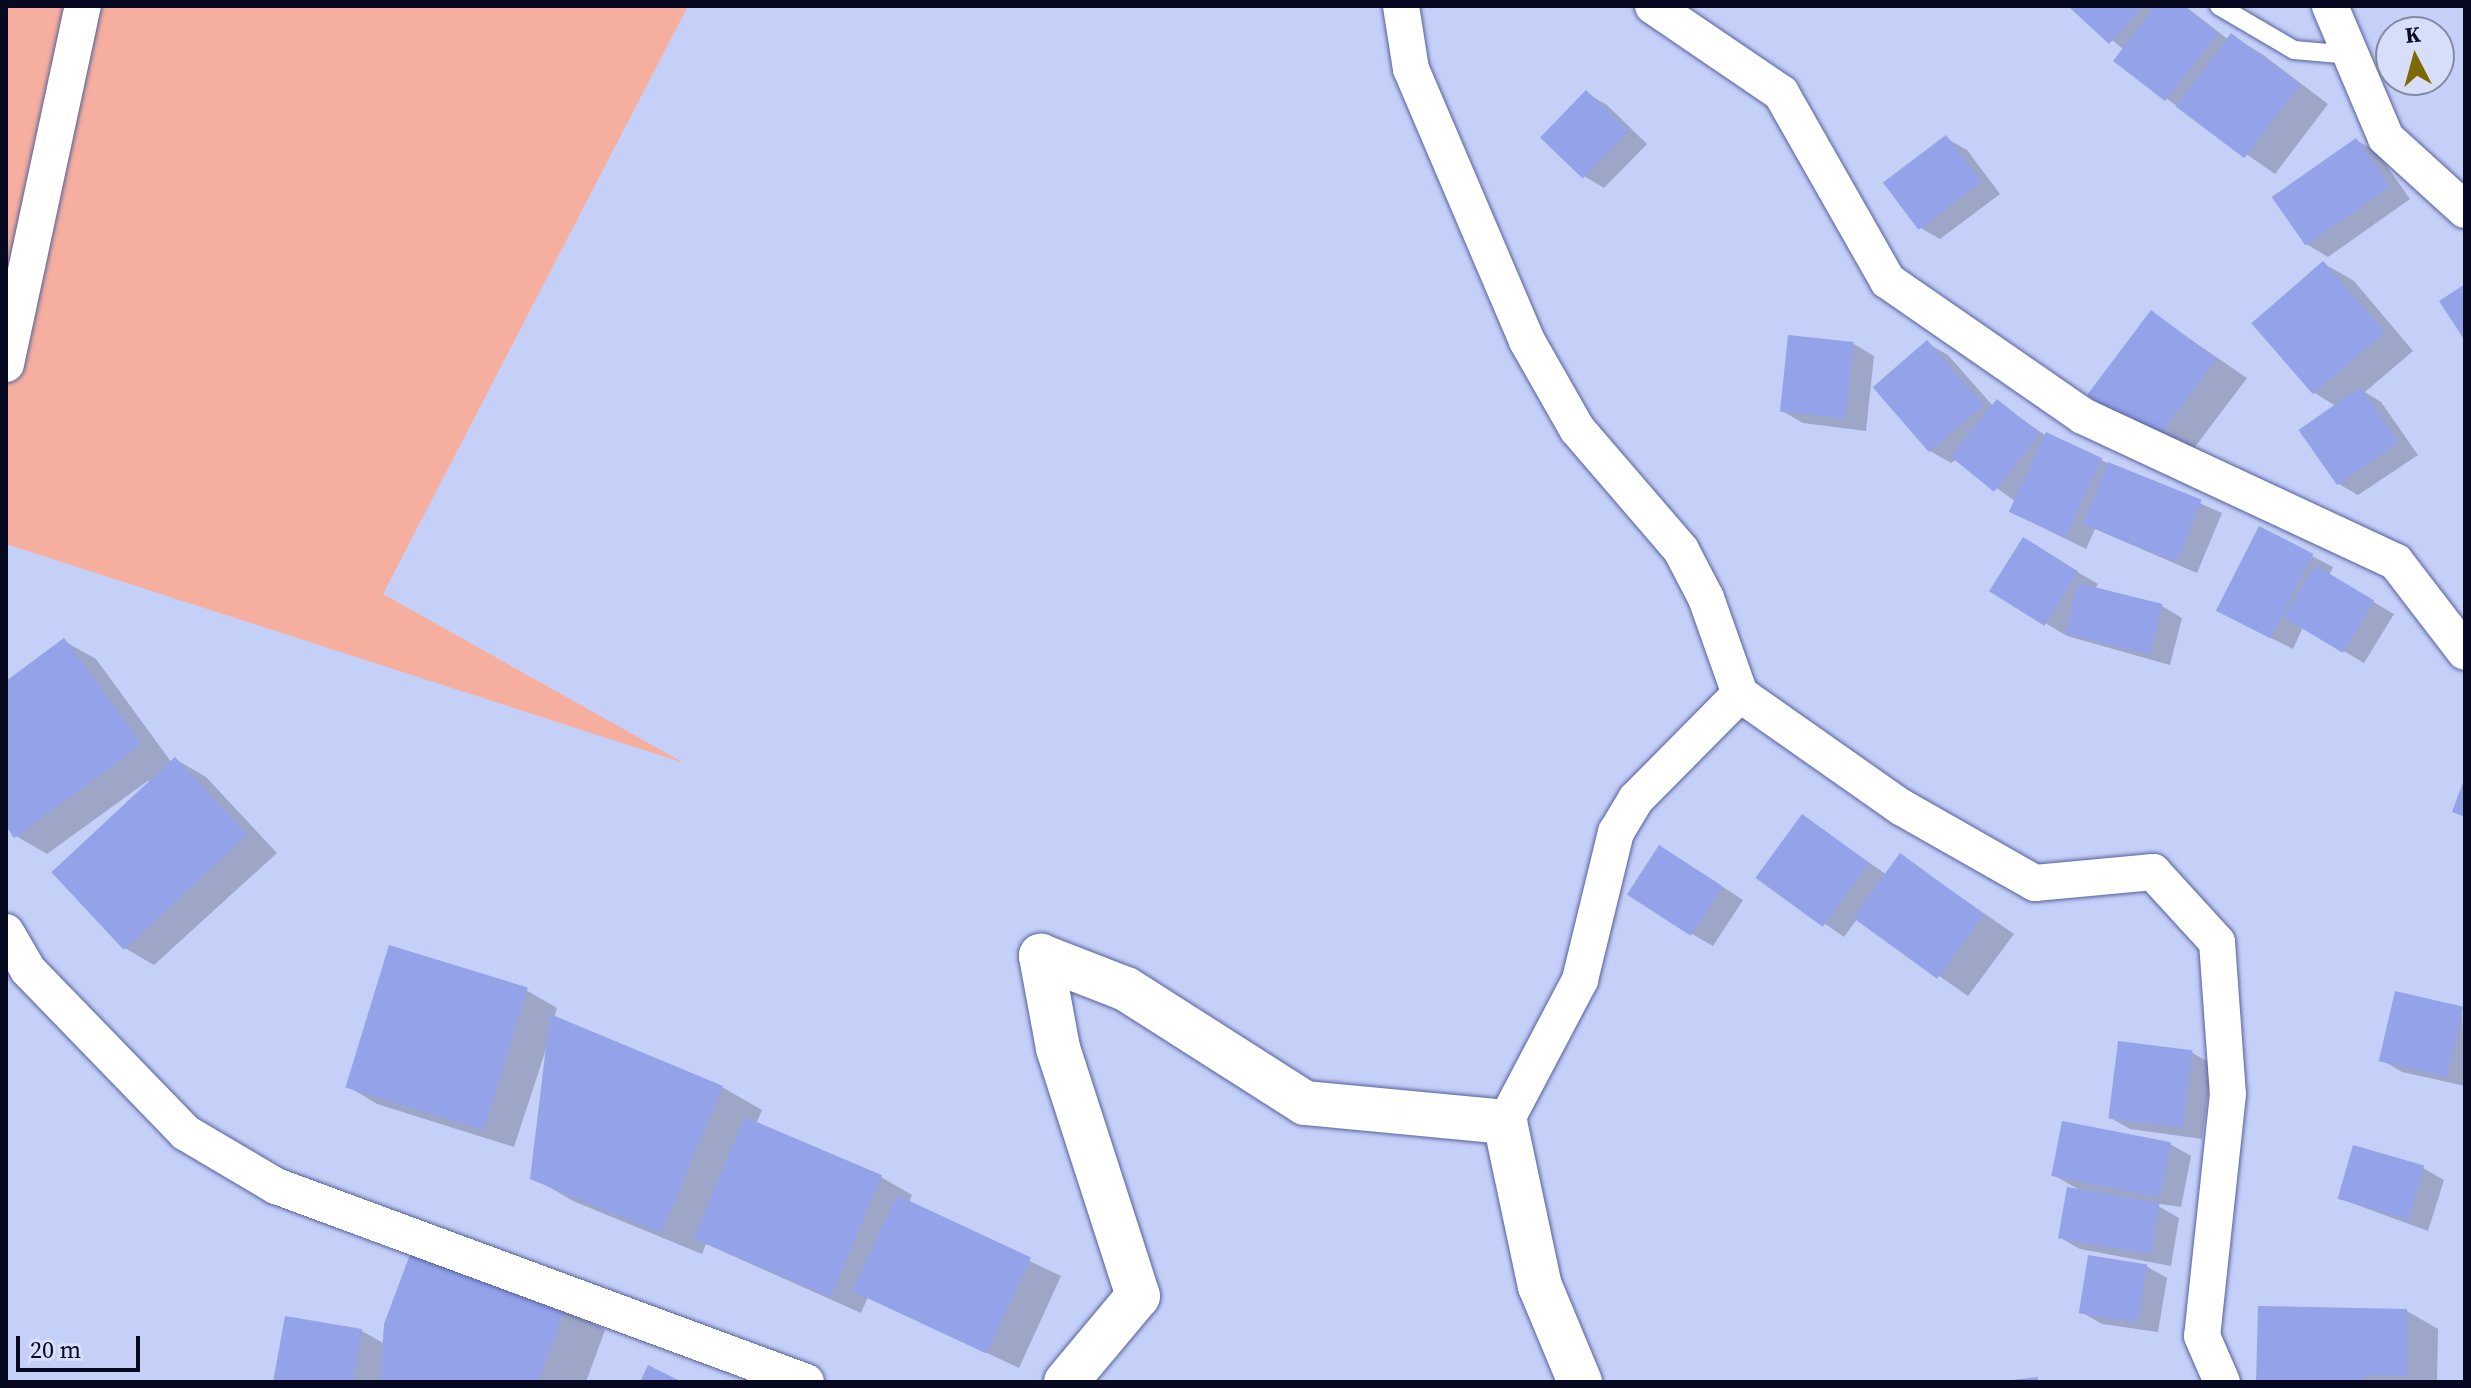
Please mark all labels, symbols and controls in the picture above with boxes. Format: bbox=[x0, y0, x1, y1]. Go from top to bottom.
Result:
north arrow bbox=[2375, 16, 2455, 96]
text: K bbox=[2404, 18, 2422, 50]
scale bar bbox=[20, 1320, 144, 1370]
text: 20 m bbox=[30, 1333, 81, 1366]

